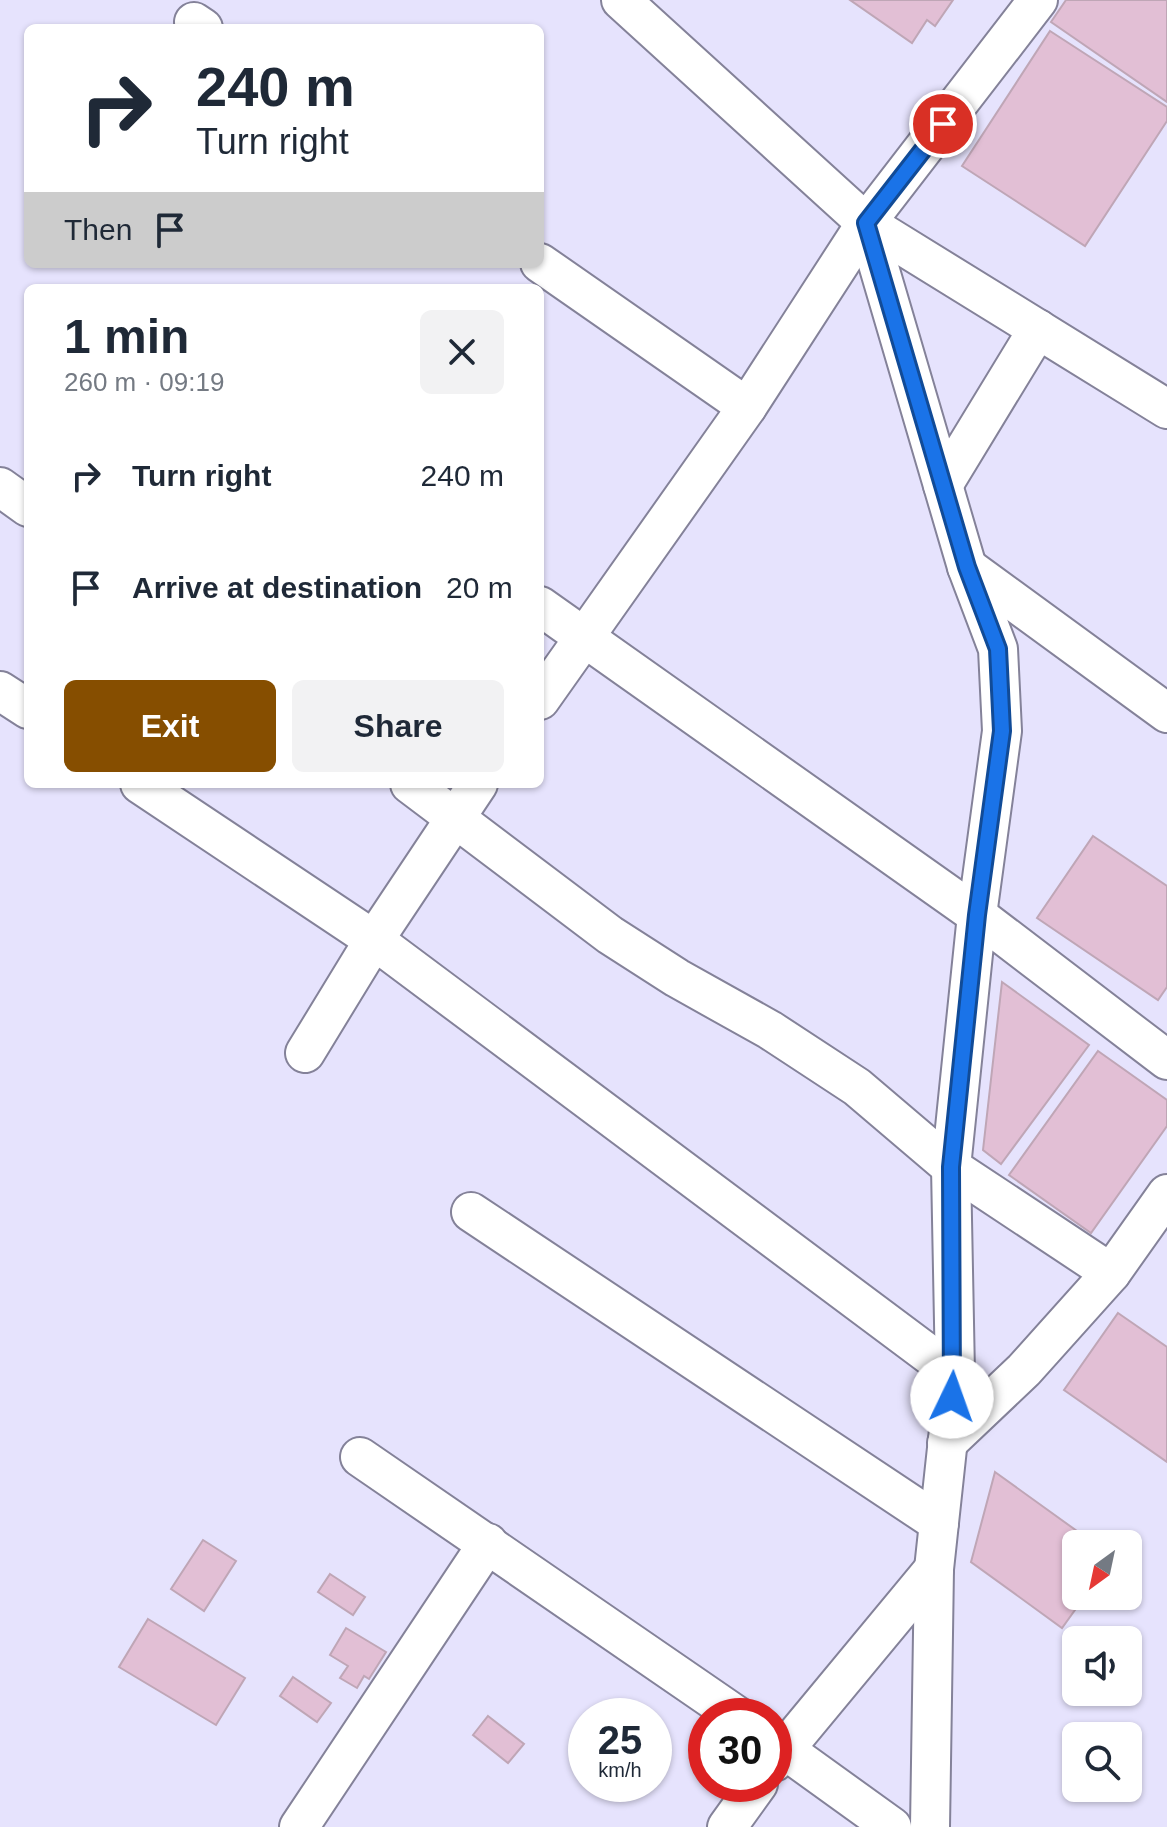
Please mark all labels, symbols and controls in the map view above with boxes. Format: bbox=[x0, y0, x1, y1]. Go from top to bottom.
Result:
text: 240 m bbox=[196, 55, 355, 118]
icon: right bbox=[64, 56, 168, 160]
pin bbox=[909, 90, 977, 158]
icon: arrive bbox=[921, 102, 965, 146]
text: Turn right bbox=[196, 121, 349, 162]
icon: arrive bbox=[148, 208, 192, 252]
text: Then bbox=[64, 213, 132, 246]
text: 1 min bbox=[64, 310, 189, 363]
button: close bbox=[420, 310, 504, 394]
text: 260 m · 09:19 bbox=[64, 367, 224, 397]
icon: right bbox=[64, 454, 108, 498]
text: Turn right bbox=[132, 459, 271, 492]
text: 240 m bbox=[421, 459, 504, 492]
icon: arrive bbox=[64, 566, 108, 610]
text: Arrive at destination bbox=[132, 571, 422, 604]
text: 20 m bbox=[446, 571, 513, 604]
button: Exit bbox=[64, 680, 276, 772]
button: Share bbox=[292, 680, 504, 772]
position arrow bbox=[910, 1355, 994, 1439]
north arrow bbox=[1062, 1530, 1142, 1610]
map controls bbox=[1062, 1530, 1142, 1802]
button: sound bbox=[1062, 1626, 1142, 1706]
speed limit sign: 30 bbox=[688, 1698, 792, 1802]
text: 25 bbox=[598, 1718, 642, 1762]
button: search bbox=[1062, 1722, 1142, 1802]
text: km/h bbox=[598, 1759, 642, 1781]

